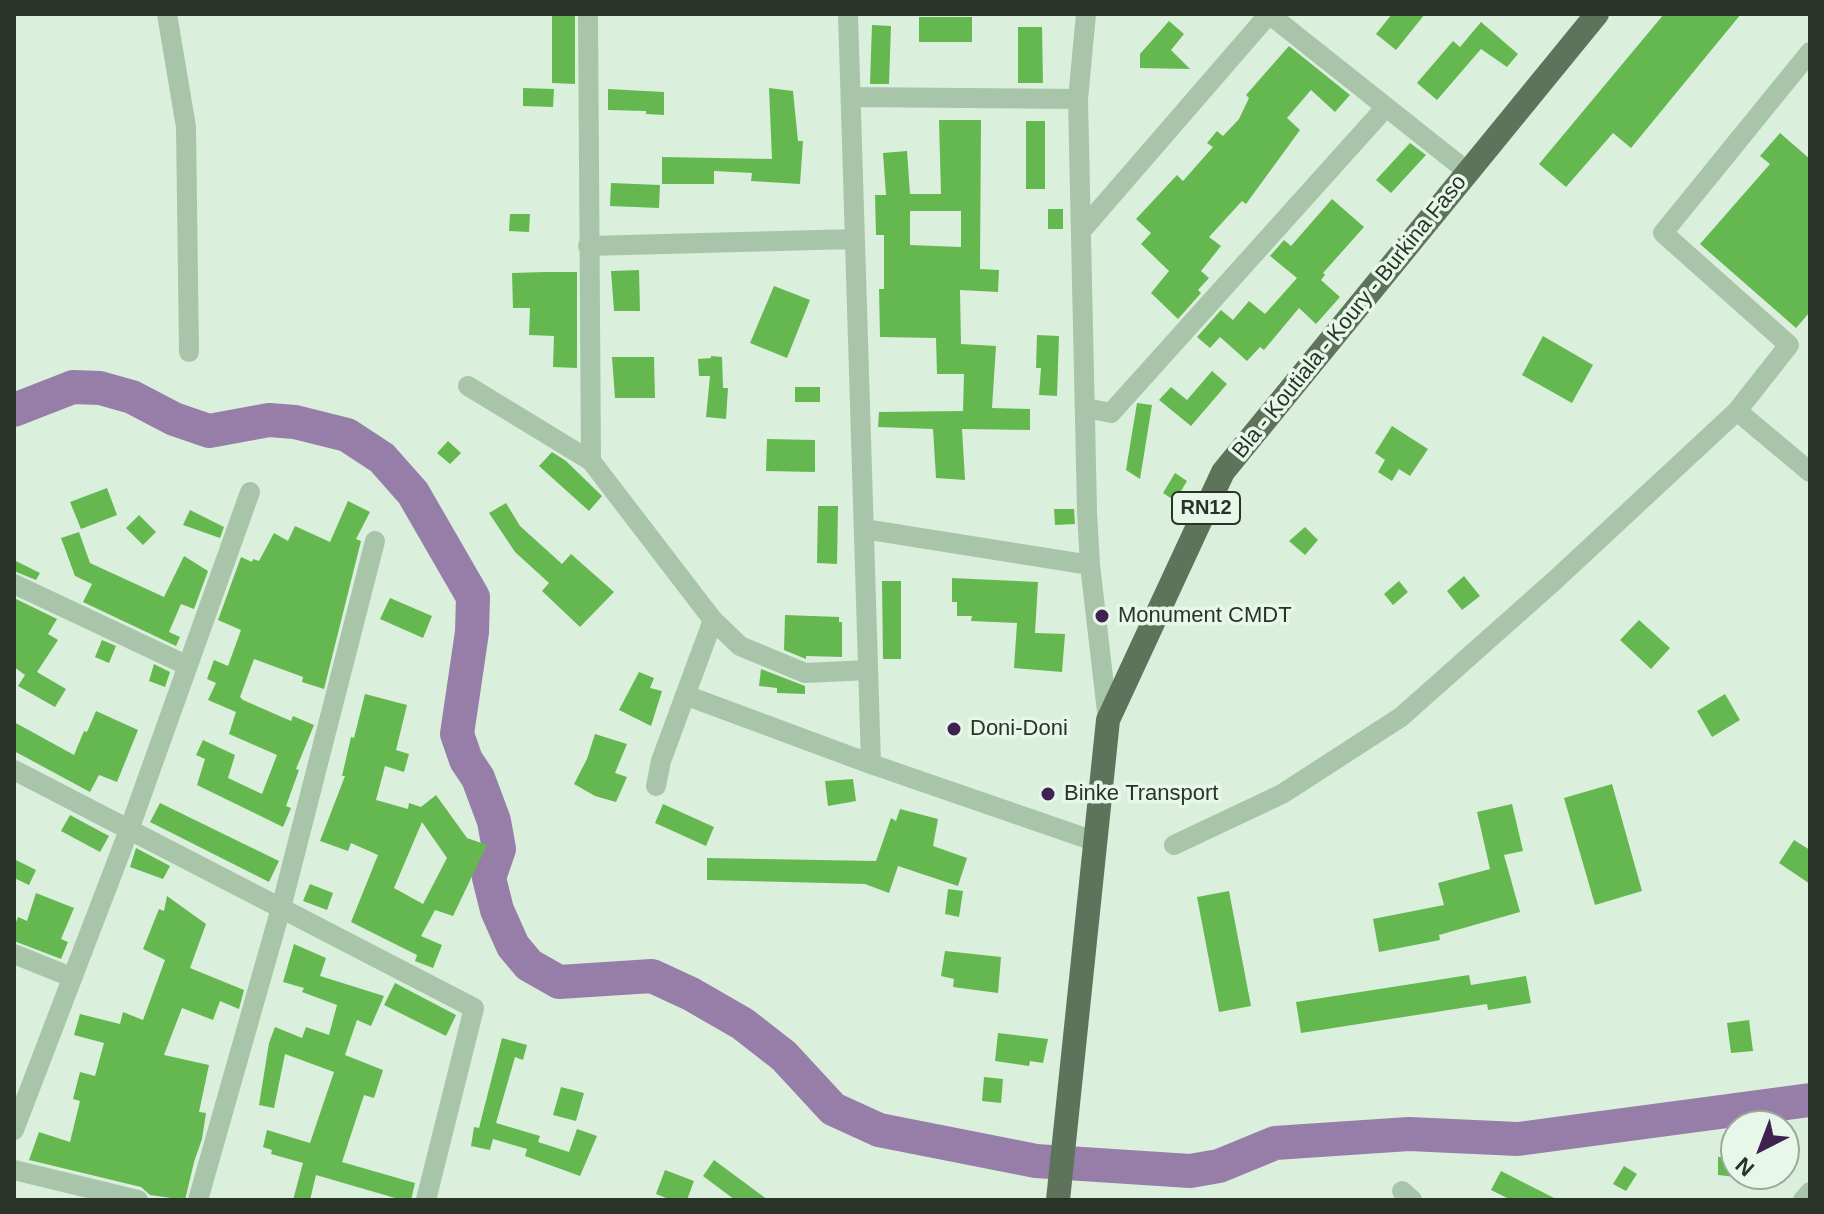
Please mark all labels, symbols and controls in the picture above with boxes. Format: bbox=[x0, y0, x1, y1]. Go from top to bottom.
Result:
street label: Bla - Koutiala - Koury - Burkina Faso bbox=[1227, 170, 1473, 464]
road number: RN12 bbox=[1172, 492, 1240, 524]
place label: Monument CMDT bbox=[1118, 603, 1292, 629]
marker: Monument CMDT bbox=[1093, 607, 1111, 625]
place label: Doni-Doni bbox=[970, 716, 1068, 742]
marker: Doni-Doni bbox=[945, 720, 963, 738]
place label: Binke Transport bbox=[1064, 781, 1218, 807]
marker: Binke Transport bbox=[1039, 785, 1057, 803]
north arrow bbox=[1720, 1110, 1800, 1190]
text: N bbox=[1731, 1152, 1759, 1181]

